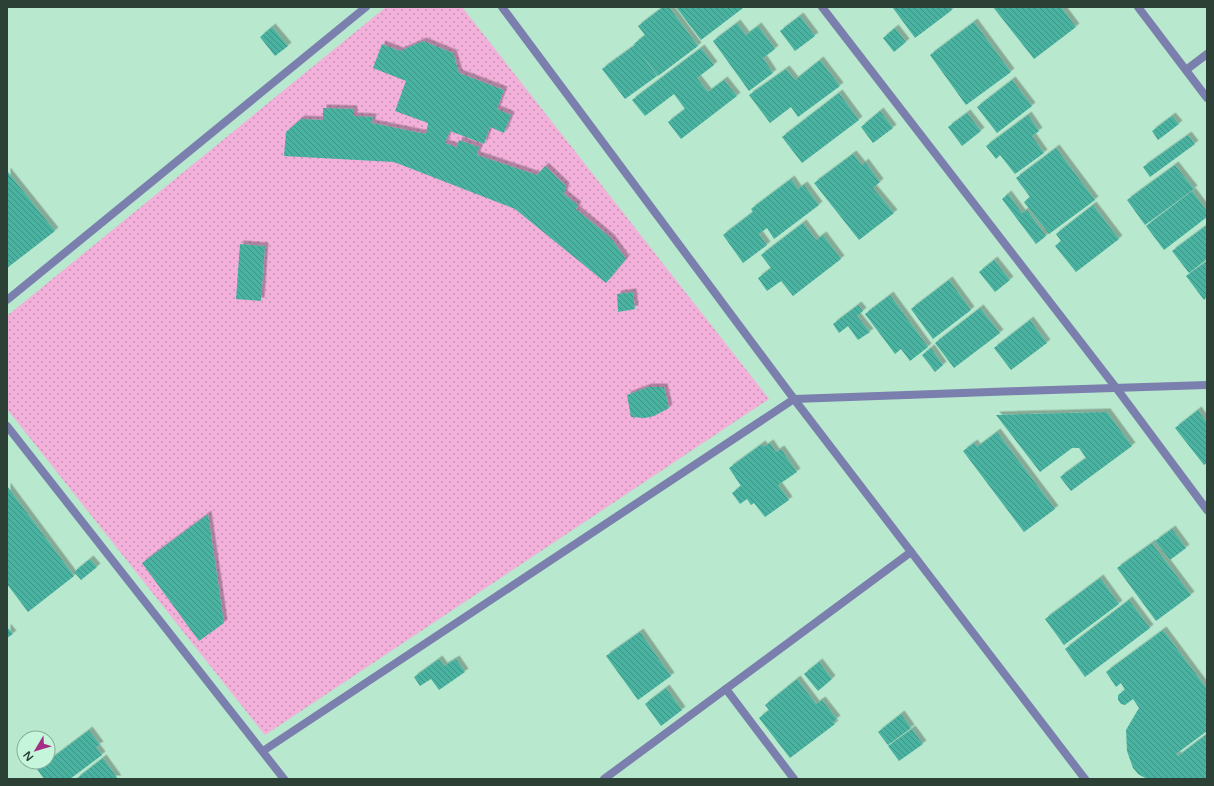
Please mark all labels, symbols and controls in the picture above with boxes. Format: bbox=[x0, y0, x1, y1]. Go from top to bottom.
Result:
north arrow bbox=[16, 730, 56, 770]
text: N bbox=[21, 748, 36, 763]

